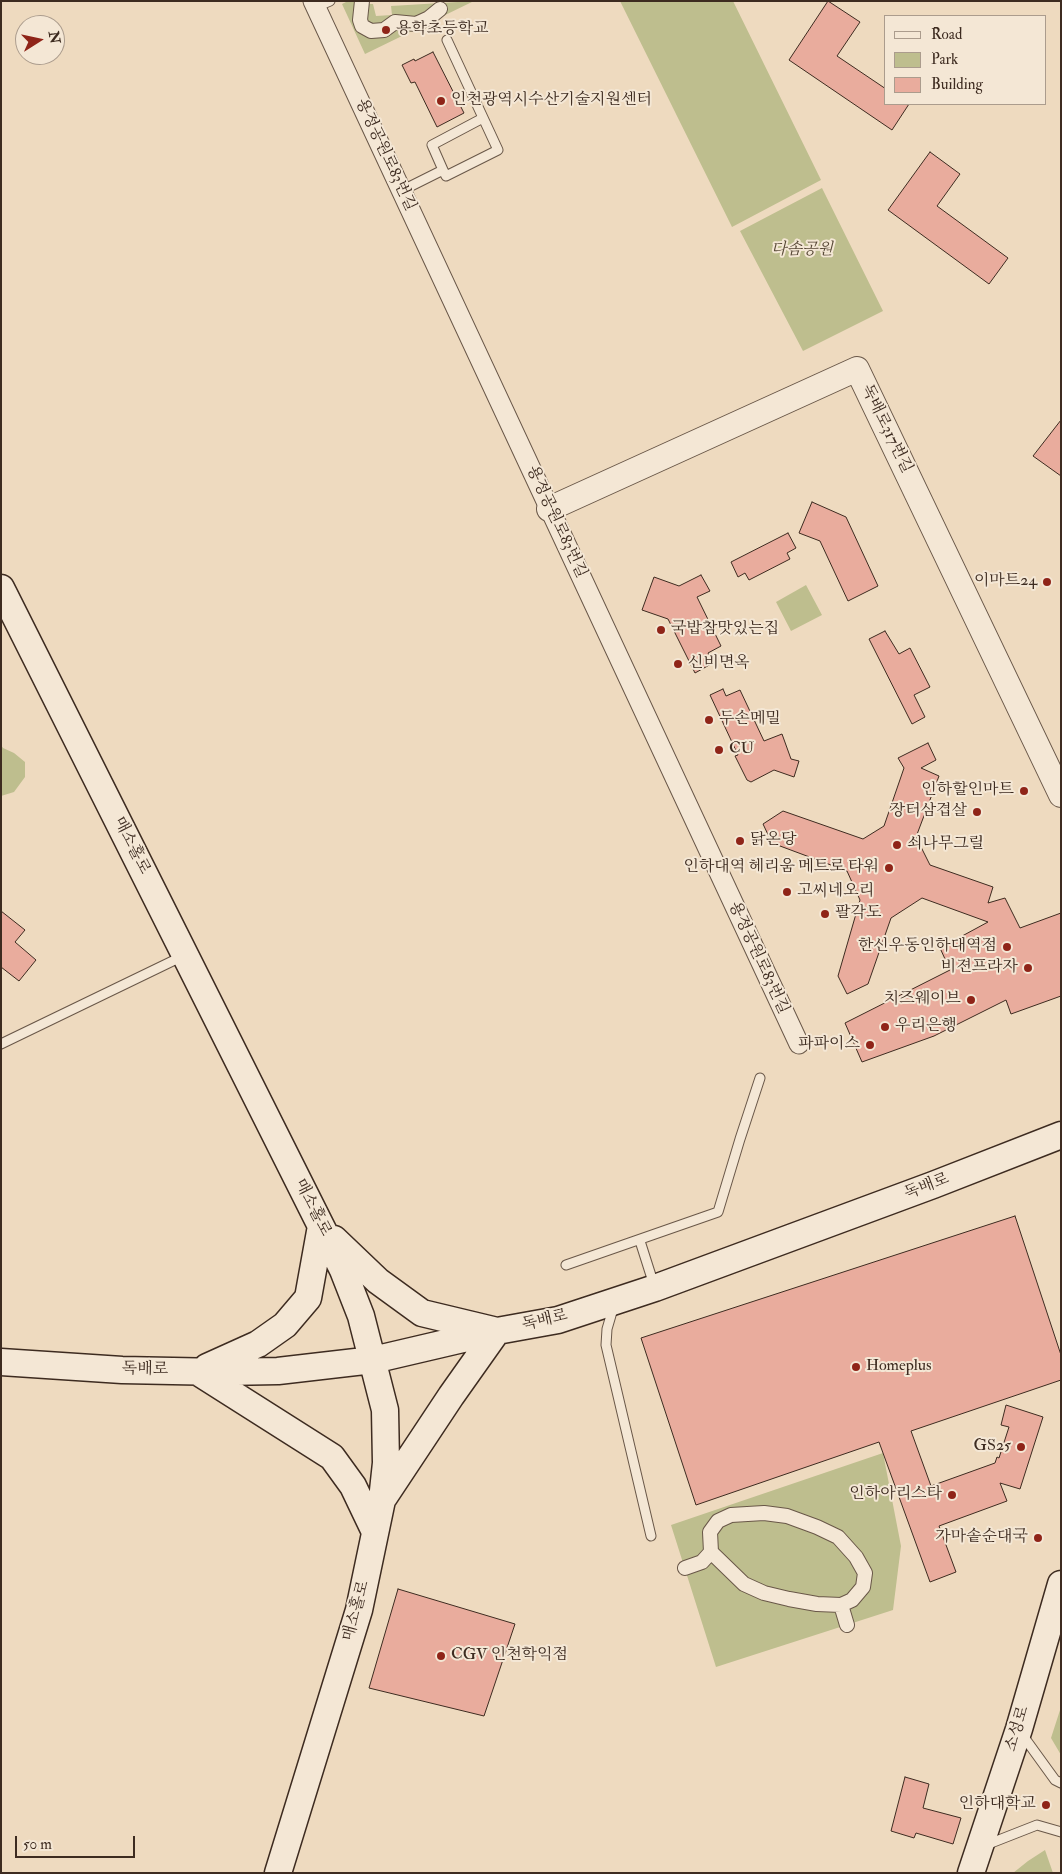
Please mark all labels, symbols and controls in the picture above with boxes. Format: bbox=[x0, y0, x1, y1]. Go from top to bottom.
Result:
north arrow bbox=[15, 15, 65, 65]
legend bbox=[884, 15, 1047, 105]
place label: 용학초등학교 bbox=[396, 20, 489, 40]
marker: 용학초등학교 bbox=[380, 24, 392, 36]
text: Road bbox=[931, 25, 962, 44]
text: N bbox=[45, 30, 64, 45]
text: Park bbox=[931, 50, 958, 69]
text: Building bbox=[931, 75, 983, 94]
place label: 인천광역시수산기술지원센터 bbox=[451, 91, 652, 111]
marker: 인천광역시수산기술지원센터 bbox=[435, 95, 447, 107]
street label: 용정공원로83번길 bbox=[351, 96, 419, 214]
park label: 다솜공원 bbox=[771, 241, 833, 261]
street label: 독배로317번길 bbox=[856, 381, 916, 477]
street label: 용정공원로83번길 bbox=[522, 463, 590, 581]
place label: 이마트24 bbox=[974, 572, 1037, 592]
marker: 이마트24 bbox=[1041, 576, 1053, 588]
place label: 국밥참맛있는집 bbox=[671, 620, 779, 640]
marker: 국밥참맛있는집 bbox=[655, 624, 667, 636]
place label: 신비면옥 bbox=[688, 654, 750, 674]
marker: 신비면옥 bbox=[672, 658, 684, 670]
place label: 두손메밀 bbox=[719, 710, 781, 730]
marker: 두손메밀 bbox=[703, 714, 715, 726]
place label: CU bbox=[729, 740, 754, 760]
marker: CU bbox=[713, 744, 725, 756]
place label: 인하할인마트 bbox=[921, 781, 1014, 801]
marker: 인하할인마트 bbox=[1018, 785, 1030, 797]
place label: 장터삼겹살 bbox=[890, 802, 967, 822]
marker: 장터삼겹살 bbox=[971, 806, 983, 818]
street label: 매소홀로 bbox=[108, 814, 154, 878]
place label: 닭온당 bbox=[750, 831, 796, 851]
marker: 닭온당 bbox=[734, 835, 746, 847]
place label: 쇠나무그릴 bbox=[907, 835, 984, 855]
marker: 쇠나무그릴 bbox=[891, 839, 903, 851]
place label: 인하대역 헤리움 메트로 타워 bbox=[683, 858, 879, 878]
marker: 인하대역 헤리움 메트로 타워 bbox=[883, 862, 895, 874]
place label: 고씨네오리 bbox=[797, 882, 874, 902]
marker: 고씨네오리 bbox=[781, 886, 793, 898]
street label: 용정공원로83번길 bbox=[724, 899, 792, 1017]
place label: 팔각도 bbox=[835, 904, 881, 924]
marker: 팔각도 bbox=[819, 908, 831, 920]
place label: 한신우동인하대역점 bbox=[858, 937, 997, 957]
marker: 한신우동인하대역점 bbox=[1001, 941, 1013, 953]
place label: 비젼프라자 bbox=[941, 958, 1018, 978]
marker: 비젼프라자 bbox=[1022, 962, 1034, 974]
place label: 치즈웨이브 bbox=[884, 990, 961, 1010]
marker: 치즈웨이브 bbox=[965, 994, 977, 1006]
place label: 우리은행 bbox=[895, 1017, 957, 1037]
marker: 우리은행 bbox=[879, 1021, 891, 1033]
place label: 파파이스 bbox=[798, 1035, 860, 1055]
marker: 파파이스 bbox=[864, 1039, 876, 1051]
street label: 독배로 bbox=[902, 1170, 952, 1204]
street label: 매소홀로 bbox=[289, 1176, 335, 1240]
street label: 독배로 bbox=[520, 1306, 570, 1336]
place label: Homeplus bbox=[866, 1357, 931, 1377]
street label: 독배로 bbox=[122, 1360, 168, 1380]
marker: Homeplus bbox=[850, 1361, 862, 1373]
place label: GS25 bbox=[974, 1437, 1011, 1457]
marker: GS25 bbox=[1015, 1441, 1027, 1453]
place label: 인하아리스타 bbox=[849, 1485, 942, 1505]
marker: 인하아리스타 bbox=[946, 1489, 958, 1501]
place label: 가마솥순대국 bbox=[935, 1528, 1028, 1548]
marker: 가마솥순대국 bbox=[1032, 1532, 1044, 1544]
street label: 매소홀로 bbox=[340, 1579, 374, 1643]
place label: CGV 인천학익점 bbox=[451, 1646, 568, 1666]
marker: CGV 인천학익점 bbox=[435, 1650, 447, 1662]
street label: 소성로 bbox=[1002, 1704, 1034, 1754]
place label: 인하대학교 bbox=[959, 1795, 1036, 1815]
marker: 인하대학교 bbox=[1040, 1799, 1052, 1811]
scale bar bbox=[18, 1826, 138, 1858]
text: 50 m bbox=[23, 1835, 52, 1854]

